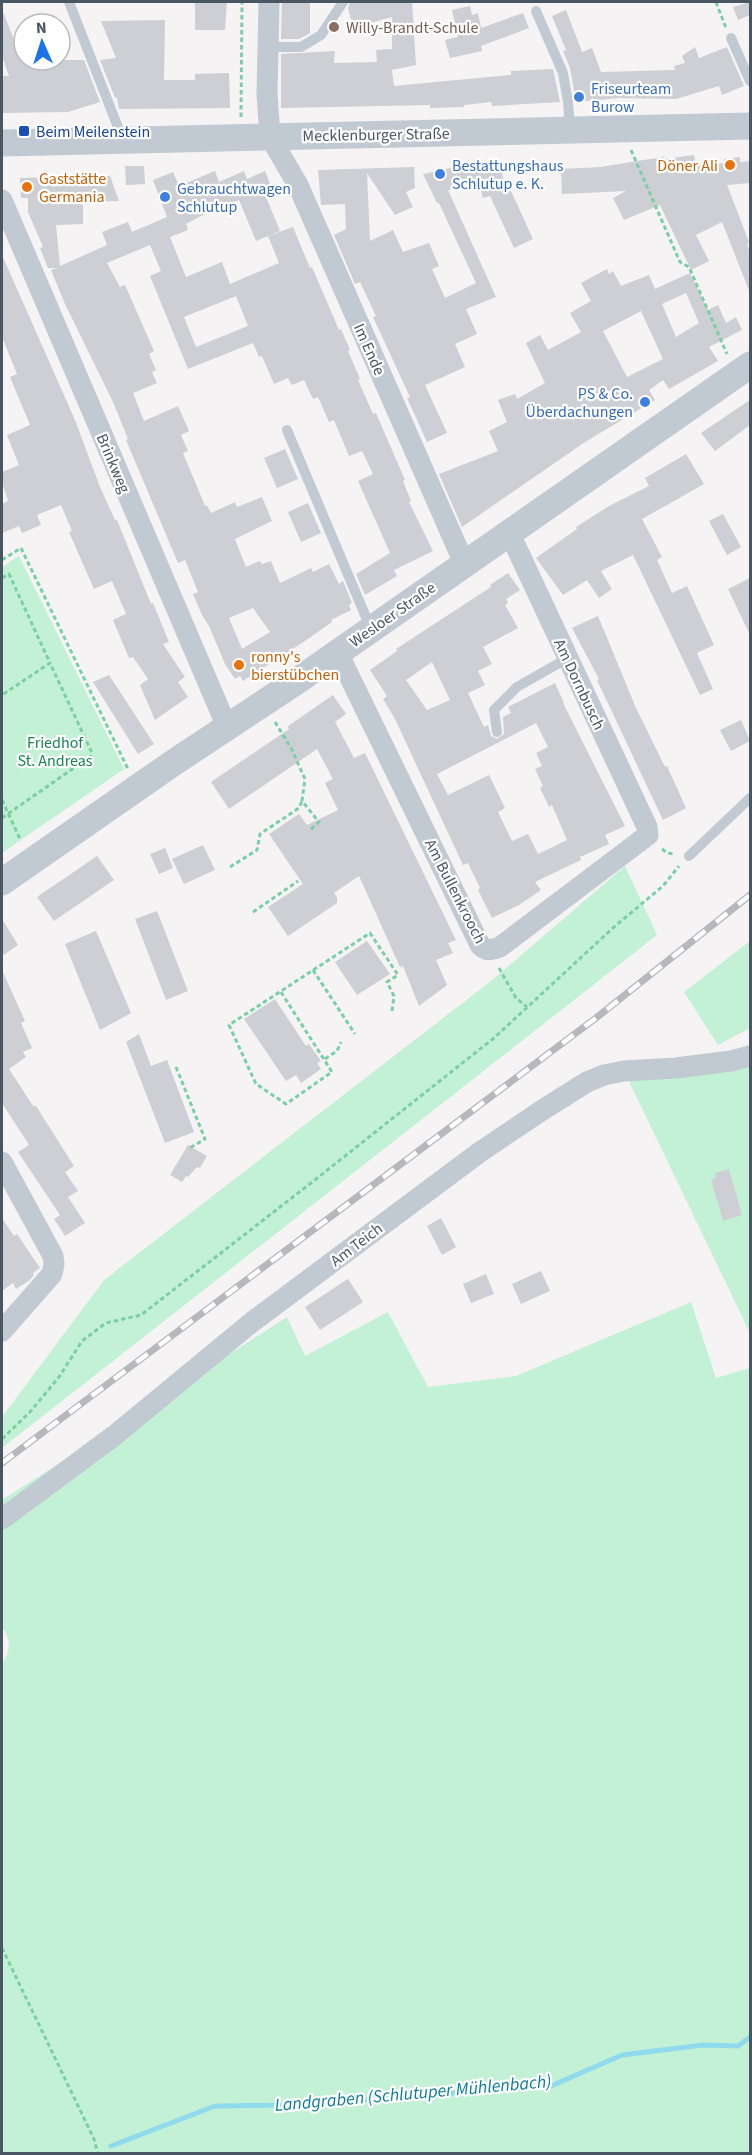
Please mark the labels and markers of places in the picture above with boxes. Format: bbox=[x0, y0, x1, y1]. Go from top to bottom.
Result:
place label: Willy-Brandt-Schule bbox=[346, 17, 478, 39]
marker: Willy-Brandt-Schule bbox=[327, 20, 341, 34]
place label: Friseurteam Burow bbox=[591, 78, 671, 118]
marker: Friseurteam Burow bbox=[572, 90, 586, 104]
place label: Beim Meilenstein bbox=[36, 121, 150, 143]
marker: Beim Meilenstein bbox=[17, 124, 31, 138]
place label: Bestattungshaus Schlutup e. K. bbox=[452, 155, 564, 195]
place label: Döner Ali bbox=[657, 155, 718, 177]
marker: Döner Ali bbox=[723, 158, 737, 172]
marker: Bestattungshaus Schlutup e. K. bbox=[433, 167, 447, 181]
place label: Gaststätte Germania bbox=[39, 168, 106, 208]
place label: Gebrauchtwagen Schlutup bbox=[177, 178, 291, 218]
marker: Gaststätte Germania bbox=[20, 180, 34, 194]
marker: Gebrauchtwagen Schlutup bbox=[158, 190, 172, 204]
place label: PS & Co. Überdachungen bbox=[526, 383, 633, 423]
marker: PS & Co. Überdachungen bbox=[638, 395, 652, 409]
place label: ronny's bierstübchen bbox=[251, 646, 339, 686]
marker: ronny's bierstübchen bbox=[232, 658, 246, 672]

